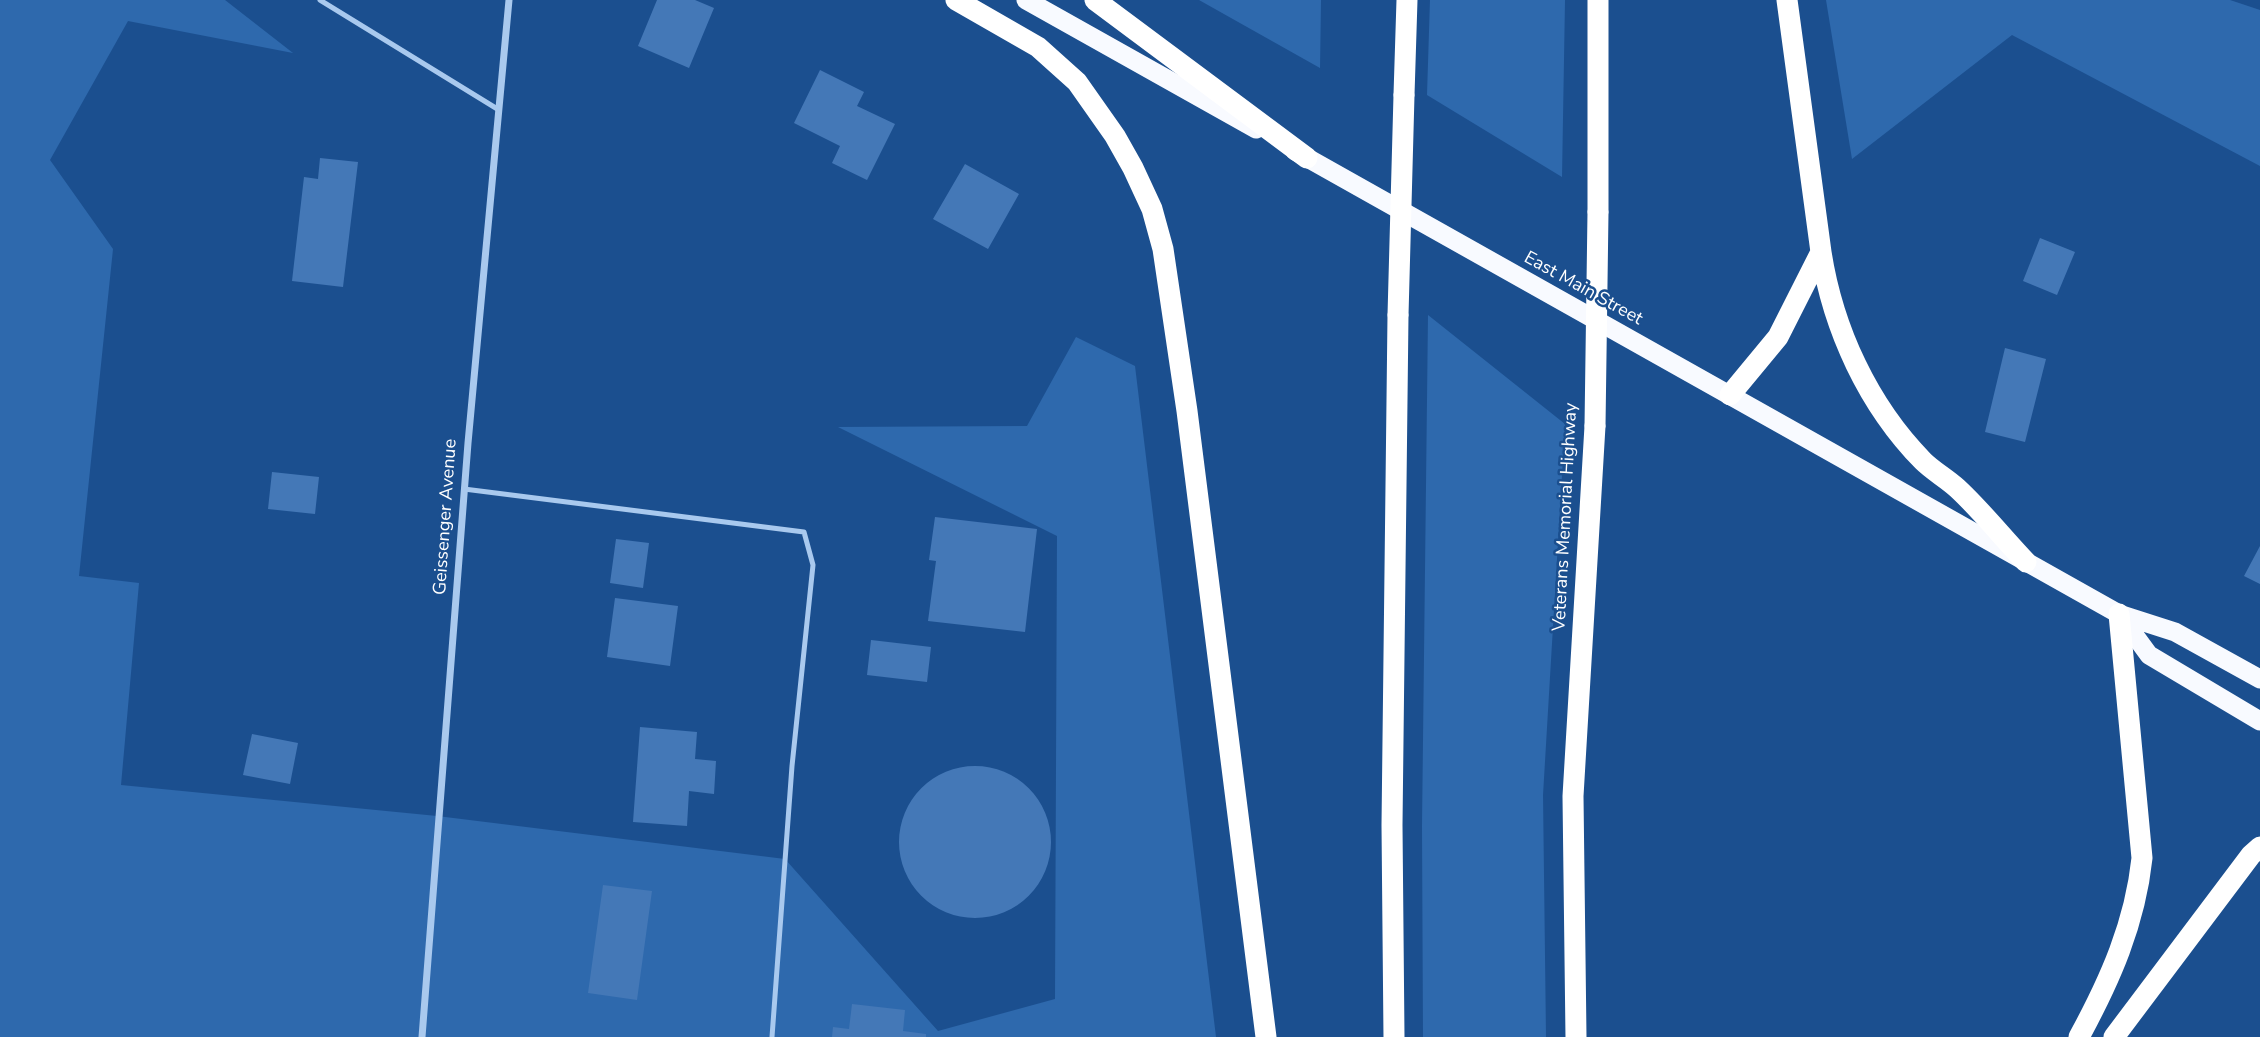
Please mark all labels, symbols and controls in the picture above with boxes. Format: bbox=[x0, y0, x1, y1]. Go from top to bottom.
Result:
street label: East Main Street bbox=[1520, 247, 1646, 331]
street label: Veterans Memorial Highway bbox=[1549, 402, 1583, 632]
street label: Geissenger Avenue bbox=[430, 438, 462, 596]

